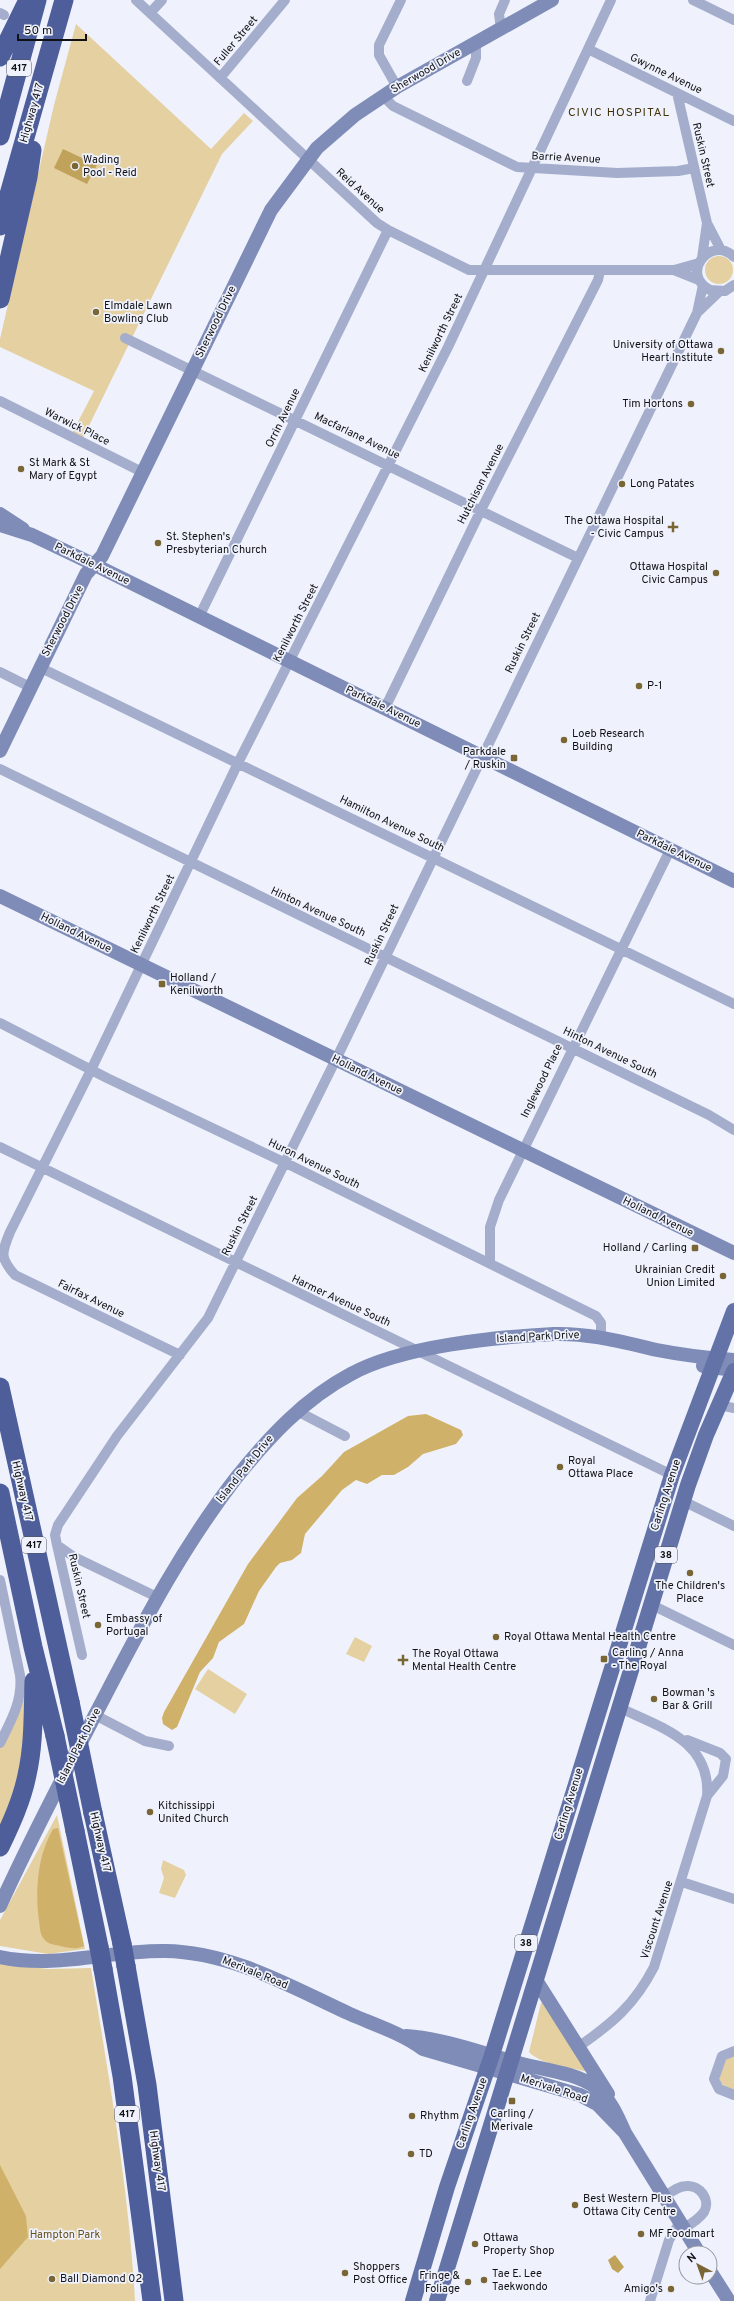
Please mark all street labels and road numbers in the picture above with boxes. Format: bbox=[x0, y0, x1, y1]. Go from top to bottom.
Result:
street label: Fuller Street bbox=[211, 13, 261, 69]
street label: Sherwood Drive bbox=[389, 45, 464, 97]
street label: Gwynne Avenue bbox=[628, 50, 705, 98]
road number: 417 bbox=[7, 60, 31, 76]
street label: Highway 417 bbox=[17, 81, 47, 144]
street label: Ruskin Street bbox=[689, 121, 717, 189]
street label: Barrie Avenue bbox=[531, 149, 601, 167]
street label: Reid Avenue bbox=[333, 165, 387, 217]
street label: Sherwood Drive bbox=[193, 284, 240, 360]
street label: Kenilworth Street bbox=[416, 291, 466, 375]
street label: Orrin Avenue bbox=[263, 386, 303, 450]
street label: Warwick Place bbox=[42, 405, 112, 449]
street label: Macfarlane Avenue bbox=[312, 409, 402, 463]
street label: Hutchison Avenue bbox=[455, 441, 507, 527]
street label: Parkdale Avenue bbox=[52, 540, 132, 588]
street label: Kenilworth Street bbox=[270, 581, 322, 665]
street label: Sherwood Drive bbox=[39, 583, 87, 659]
street label: Ruskin Street bbox=[502, 610, 544, 676]
street label: Parkdale Avenue bbox=[343, 683, 423, 731]
street label: Hamilton Avenue South bbox=[337, 793, 447, 855]
street label: Parkdale Avenue bbox=[634, 827, 714, 875]
street label: Kenilworth Street bbox=[128, 872, 178, 956]
street label: Hinton Avenue South bbox=[268, 884, 368, 940]
street label: Ruskin Street bbox=[362, 902, 402, 968]
street label: Holland Avenue bbox=[38, 910, 114, 956]
street label: Hinton Avenue South bbox=[561, 1024, 659, 1082]
street label: Inglewood Place bbox=[518, 1042, 566, 1120]
street label: Holland Avenue bbox=[329, 1052, 405, 1098]
street label: Huron Avenue South bbox=[266, 1136, 362, 1192]
street label: Ruskin Street bbox=[219, 1193, 261, 1259]
street label: Holland Avenue bbox=[620, 1194, 696, 1240]
street label: Harmer Avenue South bbox=[289, 1272, 393, 1330]
street label: Fairfax Avenue bbox=[55, 1277, 127, 1321]
street label: Island Park Drive bbox=[496, 1328, 580, 1346]
street label: Island Park Drive bbox=[213, 1432, 277, 1506]
street label: Carling Avenue bbox=[648, 1457, 684, 1533]
street label: Highway 417 bbox=[8, 1460, 36, 1523]
road number: 417 bbox=[22, 1537, 46, 1553]
road number: 38 bbox=[655, 1547, 677, 1563]
street label: Ruskin Street bbox=[65, 1552, 93, 1620]
street label: Island Park Drive bbox=[54, 1706, 104, 1786]
street label: Carling Avenue bbox=[551, 1766, 587, 1842]
street label: Highway 417 bbox=[86, 1811, 114, 1874]
street label: Viscount Avenue bbox=[638, 1879, 676, 1961]
road number: 38 bbox=[515, 1935, 537, 1951]
street label: Merivale Road bbox=[220, 1953, 290, 1993]
street label: Merivale Road bbox=[519, 2072, 589, 2106]
street label: Carling Avenue bbox=[453, 2075, 491, 2150]
road number: 417 bbox=[115, 2106, 139, 2122]
street label: Highway 417 bbox=[146, 2130, 168, 2193]

